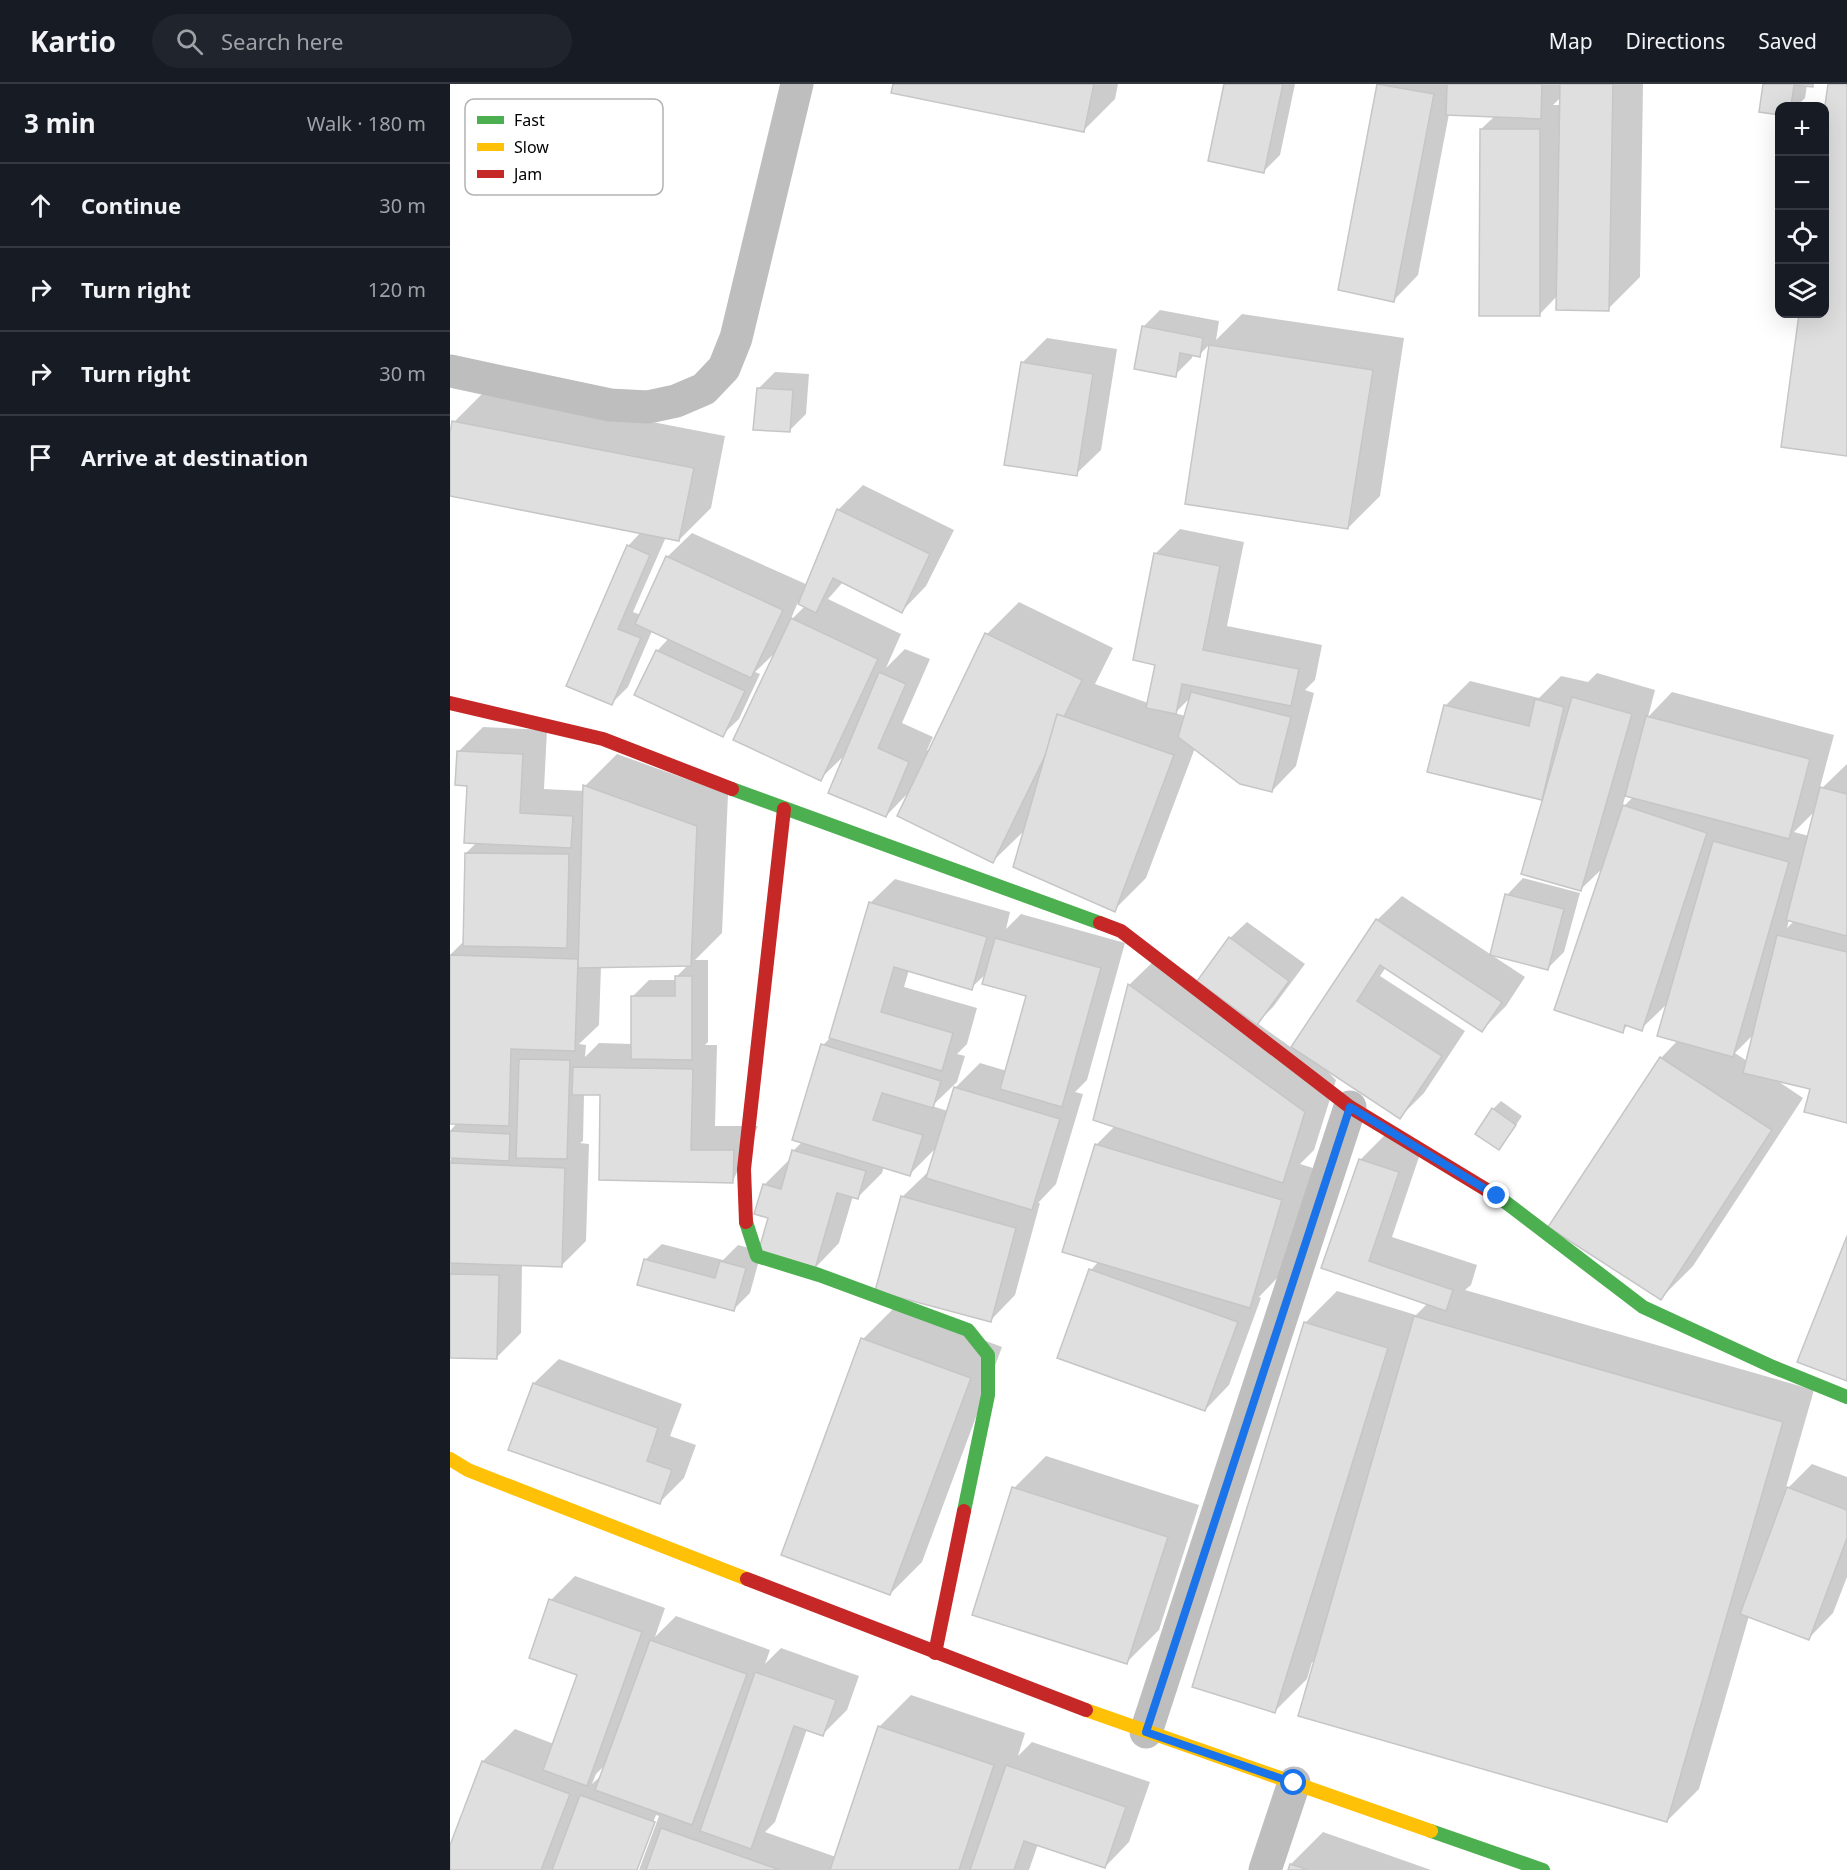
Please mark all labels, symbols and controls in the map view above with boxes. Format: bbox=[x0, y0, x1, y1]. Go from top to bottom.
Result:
search box bbox=[152, 14, 572, 68]
text: Kartio bbox=[30, 22, 116, 60]
icon: search bbox=[173, 25, 206, 58]
text: Search here bbox=[221, 26, 343, 56]
text: Map bbox=[1549, 27, 1593, 55]
text: Directions bbox=[1626, 27, 1725, 55]
text: Saved bbox=[1758, 27, 1817, 55]
legend bbox=[465, 99, 663, 195]
map controls bbox=[1775, 102, 1829, 318]
button: + bbox=[1775, 102, 1829, 156]
text: 3 min bbox=[24, 105, 96, 141]
text: Fast bbox=[514, 109, 545, 131]
text: Walk · 180 m bbox=[307, 110, 426, 137]
text: Slow bbox=[514, 136, 549, 158]
button: − bbox=[1775, 156, 1829, 210]
text: Jam bbox=[512, 163, 542, 185]
icon: ahead bbox=[24, 189, 57, 222]
text: Continue bbox=[81, 190, 181, 220]
text: 30 m bbox=[379, 192, 426, 219]
button: locate bbox=[1775, 210, 1829, 264]
button: layers bbox=[1775, 264, 1829, 318]
icon: right bbox=[24, 273, 57, 306]
text: Turn right bbox=[81, 274, 191, 304]
text: 120 m bbox=[368, 276, 426, 303]
icon: right bbox=[24, 357, 57, 390]
text: Turn right bbox=[81, 358, 191, 388]
text: 30 m bbox=[379, 360, 426, 387]
icon: arrive bbox=[24, 441, 57, 474]
text: Arrive at destination bbox=[81, 442, 308, 472]
route end bbox=[1483, 1182, 1509, 1208]
route start bbox=[1280, 1769, 1306, 1795]

